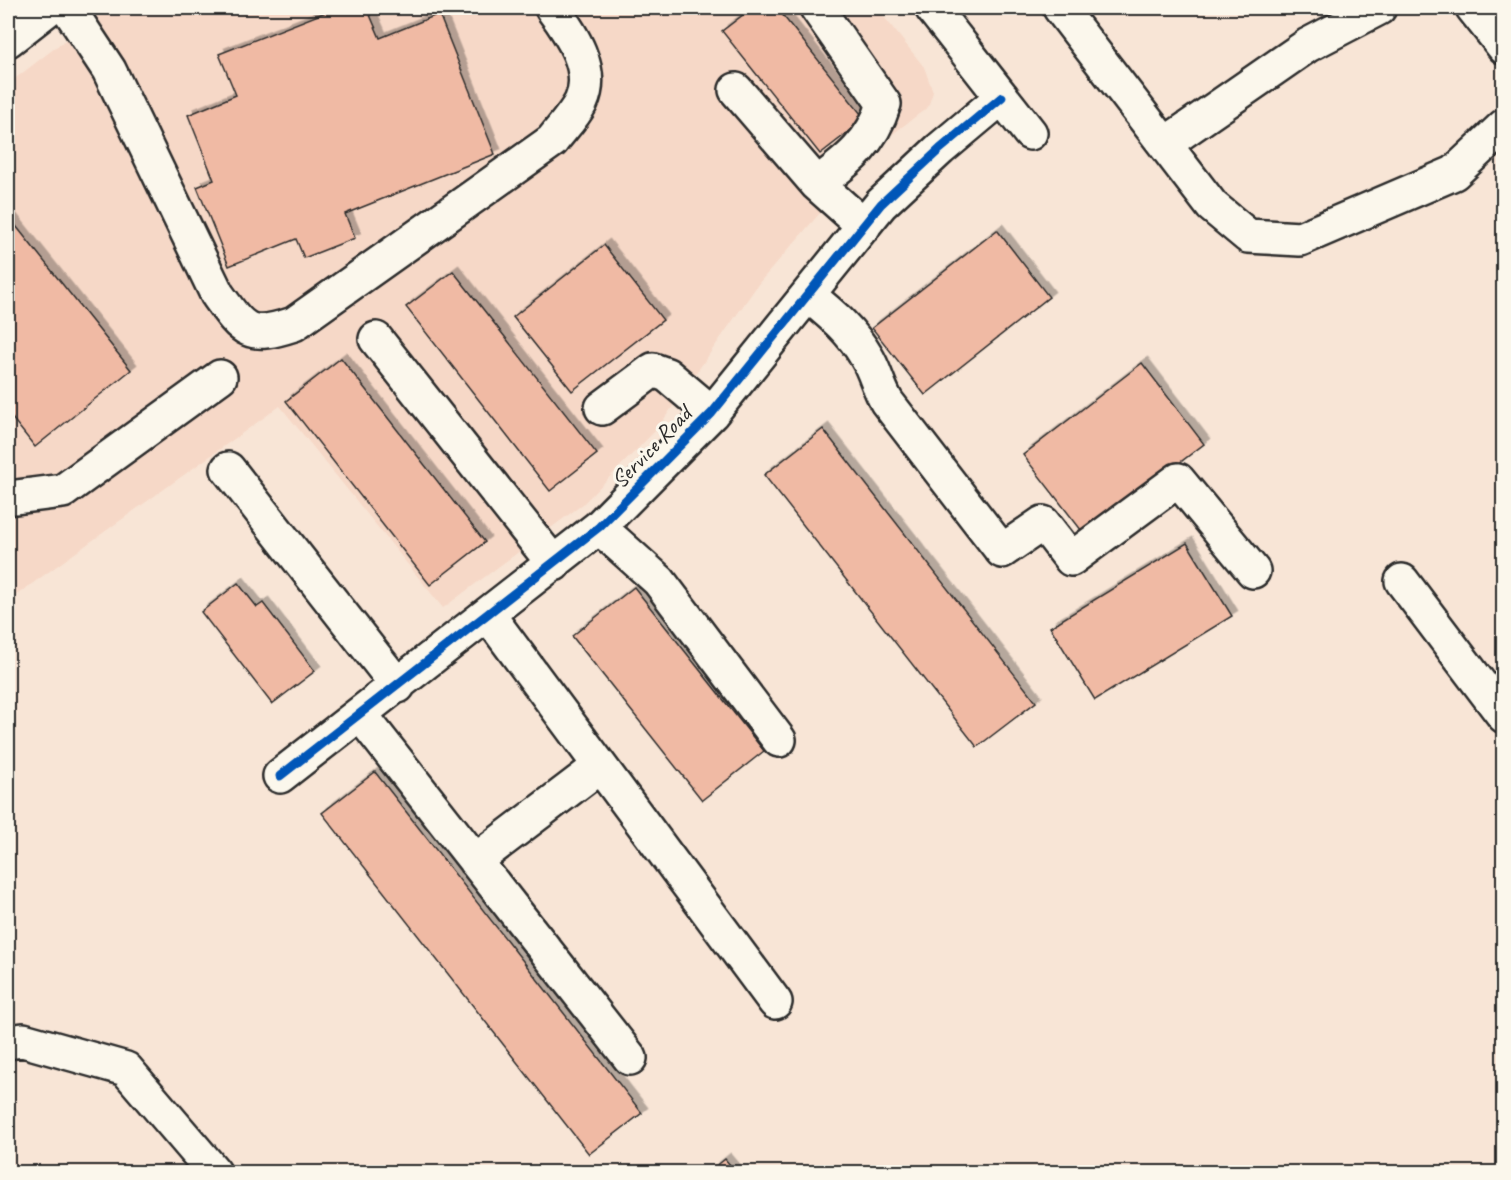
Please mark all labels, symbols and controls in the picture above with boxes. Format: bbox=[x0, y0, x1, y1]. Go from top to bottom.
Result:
street label: Service Road bbox=[605, 397, 700, 494]

